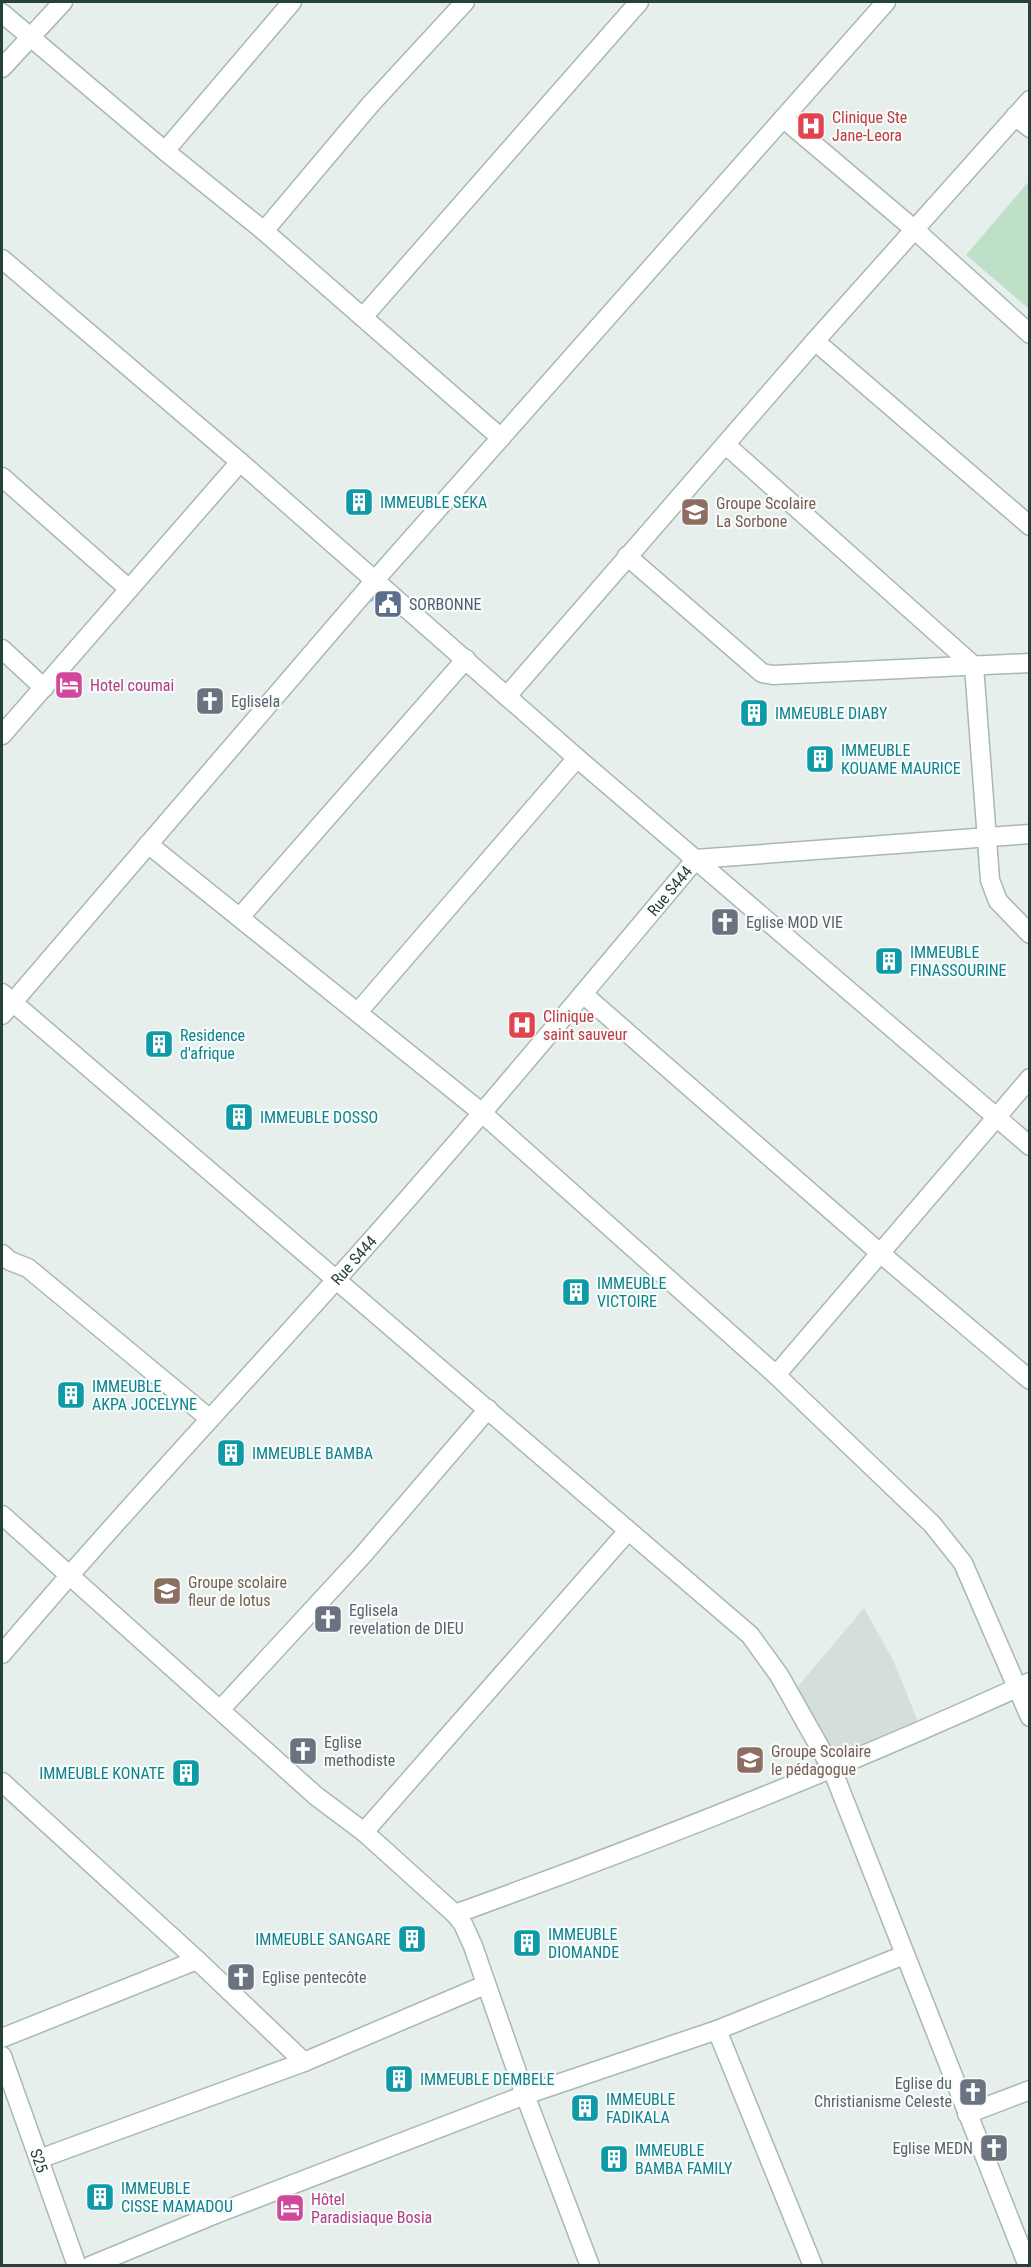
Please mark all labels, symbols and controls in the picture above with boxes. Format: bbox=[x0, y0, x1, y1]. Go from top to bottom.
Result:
place label: Clinique Ste Jane-Leora bbox=[832, 108, 907, 145]
hospital icon: Clinique Ste Jane-Leora bbox=[795, 110, 827, 142]
building icon: IMMEUBLE SEKA bbox=[343, 486, 375, 518]
place label: IMMEUBLE SEKA bbox=[380, 493, 487, 512]
place label: Groupe Scolaire La Sorbone bbox=[716, 494, 816, 531]
school or university icon: Groupe Scolaire La Sorbone bbox=[679, 496, 711, 528]
public building icon: SORBONNE bbox=[372, 588, 404, 620]
place label: SORBONNE bbox=[409, 595, 482, 614]
hotel icon: Hotel coumai bbox=[53, 669, 85, 701]
place label: Hotel coumai bbox=[90, 676, 174, 695]
church icon: Eglisela bbox=[194, 685, 226, 717]
place label: Eglisela bbox=[231, 692, 280, 711]
building icon: IMMEUBLE DIABY bbox=[738, 697, 770, 729]
place label: IMMEUBLE DIABY bbox=[775, 704, 888, 723]
place label: IMMEUBLE KOUAME MAURICE bbox=[841, 741, 961, 778]
building icon: IMMEUBLE KOUAME MAURICE bbox=[804, 743, 836, 775]
street label: Rue S444 bbox=[643, 862, 696, 920]
church icon: Eglise MOD VIE bbox=[709, 906, 741, 938]
place label: Eglise MOD VIE bbox=[746, 913, 843, 932]
place label: IMMEUBLE FINASSOURINE bbox=[910, 943, 1007, 980]
building icon: IMMEUBLE FINASSOURINE bbox=[873, 945, 905, 977]
place label: Clinique saint sauveur bbox=[543, 1007, 627, 1044]
hospital icon: Clinique saint sauveur bbox=[506, 1009, 538, 1041]
place label: Residence d'afrique bbox=[180, 1026, 245, 1063]
building icon: Residence d'afrique bbox=[143, 1028, 175, 1060]
building icon: IMMEUBLE DOSSO bbox=[223, 1101, 255, 1133]
place label: IMMEUBLE DOSSO bbox=[260, 1108, 378, 1127]
street label: Rue S444 bbox=[327, 1232, 380, 1289]
place label: IMMEUBLE VICTOIRE bbox=[597, 1274, 666, 1311]
building icon: IMMEUBLE VICTOIRE bbox=[560, 1276, 592, 1308]
place label: IMMEUBLE AKPA JOCELYNE bbox=[92, 1377, 197, 1414]
building icon: IMMEUBLE AKPA JOCELYNE bbox=[55, 1379, 87, 1411]
building icon: IMMEUBLE BAMBA bbox=[215, 1437, 247, 1469]
place label: IMMEUBLE BAMBA bbox=[252, 1444, 373, 1463]
place label: Groupe scolaire fleur de lotus bbox=[188, 1573, 287, 1610]
school or university icon: Groupe scolaire fleur de lotus bbox=[151, 1575, 183, 1607]
place label: Eglisela revelation de DIEU bbox=[349, 1601, 464, 1638]
church icon: Eglisela revelation de DIEU bbox=[312, 1603, 344, 1635]
place label: Eglise methodiste bbox=[324, 1733, 395, 1770]
church icon: Eglise methodiste bbox=[287, 1735, 319, 1767]
place label: Groupe Scolaire le pédagogue bbox=[771, 1742, 871, 1779]
school or university icon: Groupe Scolaire le pédagogue bbox=[734, 1744, 766, 1776]
building icon: IMMEUBLE KONATE bbox=[170, 1757, 202, 1789]
place label: IMMEUBLE KONATE bbox=[39, 1764, 165, 1783]
building icon: IMMEUBLE SANGARE bbox=[396, 1923, 428, 1955]
place label: IMMEUBLE DIOMANDE bbox=[548, 1925, 619, 1962]
building icon: IMMEUBLE DIOMANDE bbox=[511, 1927, 543, 1959]
place label: IMMEUBLE SANGARE bbox=[255, 1930, 391, 1949]
church icon: Eglise pentecôte bbox=[225, 1961, 257, 1993]
place label: Eglise pentecôte bbox=[262, 1968, 367, 1987]
building icon: IMMEUBLE DEMBELE bbox=[383, 2063, 415, 2095]
place label: IMMEUBLE DEMBELE bbox=[420, 2070, 555, 2089]
place label: Eglise du Christianisme Celeste bbox=[814, 2074, 952, 2111]
church icon: Eglise du Christianisme Celeste bbox=[957, 2076, 989, 2108]
place label: IMMEUBLE FADIKALA bbox=[606, 2090, 675, 2127]
building icon: IMMEUBLE FADIKALA bbox=[569, 2092, 601, 2124]
church icon: Eglise MEDN bbox=[978, 2132, 1010, 2164]
place label: Eglise MEDN bbox=[892, 2139, 973, 2158]
place label: IMMEUBLE BAMBA FAMILY bbox=[635, 2141, 733, 2178]
building icon: IMMEUBLE BAMBA FAMILY bbox=[598, 2143, 630, 2175]
street label: S25 bbox=[26, 2146, 52, 2175]
place label: IMMEUBLE CISSE MAMADOU bbox=[121, 2179, 233, 2216]
building icon: IMMEUBLE CISSE MAMADOU bbox=[84, 2181, 116, 2213]
place label: Hôtel Paradisiaque Bosia bbox=[311, 2190, 432, 2227]
hotel icon: Hôtel Paradisiaque Bosia bbox=[274, 2192, 306, 2224]

